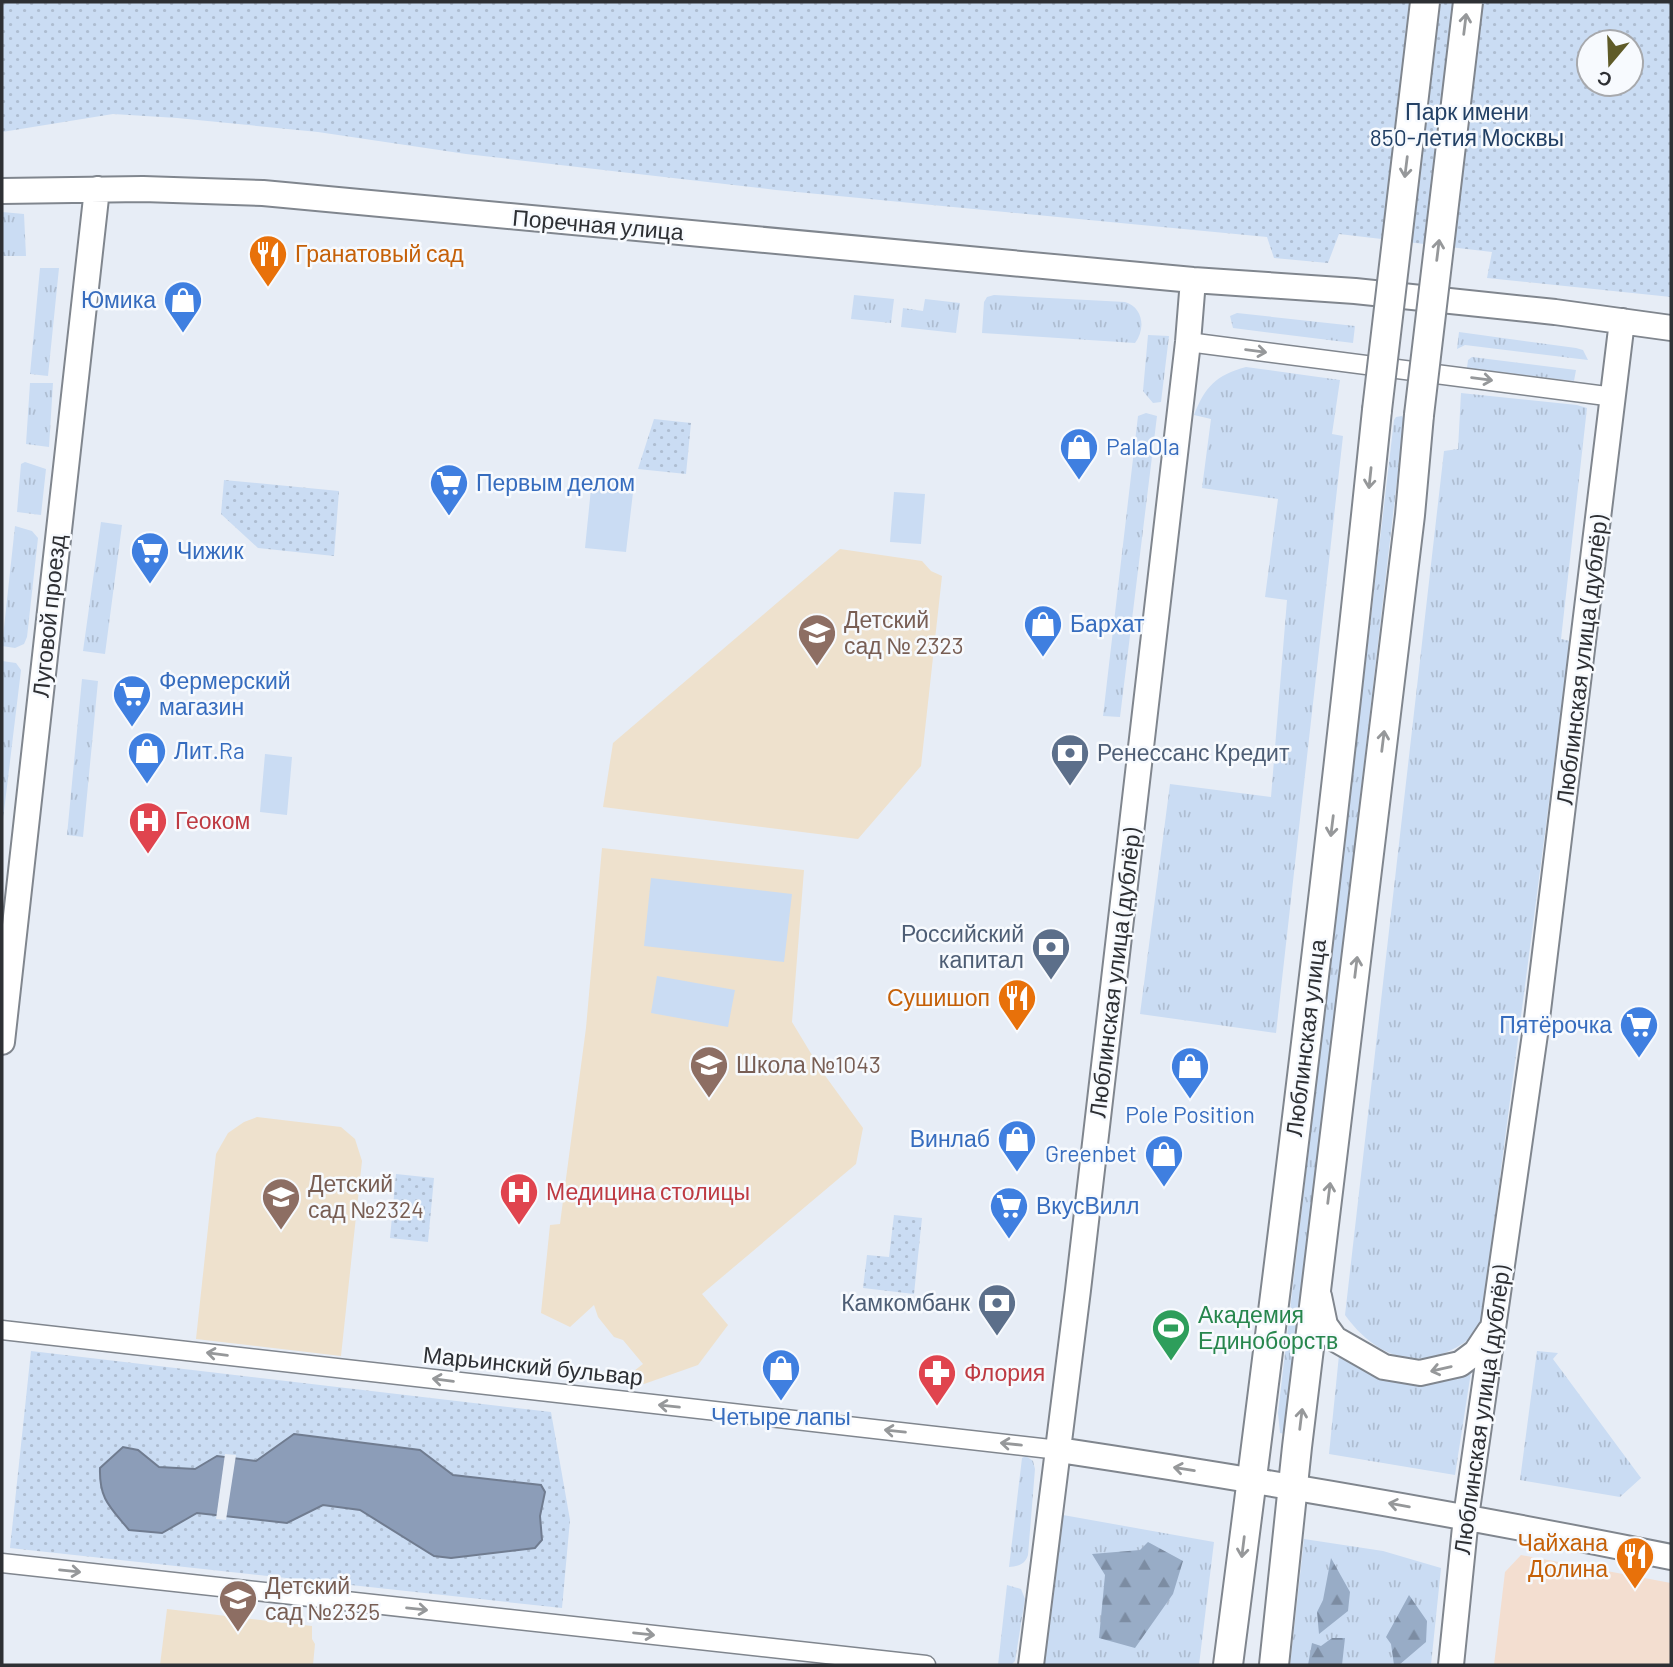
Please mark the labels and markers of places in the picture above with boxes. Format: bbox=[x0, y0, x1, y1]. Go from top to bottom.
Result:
restaurant icon: Гранатовый сад bbox=[247, 233, 289, 288]
place label: Гранатовый сад bbox=[295, 239, 464, 267]
shop icon: Юмика bbox=[162, 279, 204, 334]
place label: Юмика bbox=[81, 285, 156, 313]
shop icon: PalaOla bbox=[1058, 426, 1100, 481]
place label: PalaOla bbox=[1106, 432, 1180, 460]
supermarket icon: Первым делом bbox=[428, 462, 470, 517]
place label: Первым делом bbox=[476, 468, 635, 496]
supermarket icon: Чижик bbox=[129, 530, 171, 585]
place label: Чижик bbox=[177, 536, 244, 564]
shop icon: Бархат bbox=[1022, 603, 1064, 658]
place label: Детский сад № 2323 bbox=[844, 605, 964, 659]
place label: Бархат bbox=[1070, 609, 1145, 637]
school or university icon: Детский сад № 2323 bbox=[796, 612, 838, 667]
place label: Фермерский магазин bbox=[159, 666, 291, 720]
supermarket icon: Фермерский магазин bbox=[111, 673, 153, 728]
shop icon: Лит.Ra bbox=[126, 730, 168, 785]
bank icon: Ренессанс Кредит bbox=[1049, 732, 1091, 787]
place label: Лит.Ra bbox=[174, 736, 245, 764]
place label: Ренессанс Кредит bbox=[1097, 738, 1290, 766]
hospital icon: Геоком bbox=[127, 800, 169, 855]
place label: Геоком bbox=[175, 806, 250, 834]
place label: Российский капитал bbox=[901, 919, 1024, 973]
bank icon: Российский капитал bbox=[1030, 926, 1072, 981]
restaurant icon: Сушишоп bbox=[996, 977, 1038, 1032]
place label: Сушишоп bbox=[887, 983, 990, 1011]
supermarket icon: Пятёрочка bbox=[1618, 1004, 1660, 1059]
place label: Пятёрочка bbox=[1499, 1010, 1612, 1038]
school or university icon: Школа №1043 bbox=[688, 1044, 730, 1099]
shop icon: Pole Position bbox=[1169, 1045, 1211, 1100]
place label: Школа №1043 bbox=[736, 1050, 881, 1078]
place label: Pole Position bbox=[1125, 1100, 1255, 1128]
shop icon: Винлаб bbox=[996, 1118, 1038, 1173]
place label: Винлаб bbox=[910, 1124, 990, 1152]
shop icon: Greenbet bbox=[1143, 1133, 1185, 1188]
place label: Greenbet bbox=[1045, 1139, 1137, 1167]
place label: Детский сад №2324 bbox=[308, 1169, 424, 1223]
hospital icon: Медицина столицы bbox=[498, 1171, 540, 1226]
school or university icon: Детский сад №2324 bbox=[260, 1176, 302, 1231]
place label: Медицина столицы bbox=[546, 1177, 750, 1205]
supermarket icon: ВкусВилл bbox=[988, 1185, 1030, 1240]
place label: ВкусВилл bbox=[1036, 1191, 1139, 1219]
bank icon: Камкомбанк bbox=[976, 1282, 1018, 1337]
place label: Камкомбанк bbox=[841, 1288, 971, 1316]
place label: Академия Единоборств bbox=[1198, 1300, 1338, 1354]
sports icon: Академия Единоборств bbox=[1150, 1307, 1192, 1362]
shop icon: Четыре лапы bbox=[760, 1347, 802, 1402]
pharmacy icon: Флория bbox=[916, 1352, 958, 1407]
place label: Флория bbox=[964, 1358, 1045, 1386]
place label: Четыре лапы bbox=[711, 1402, 851, 1430]
place label: Чайхана Долина bbox=[1518, 1528, 1608, 1582]
restaurant icon: Чайхана Долина bbox=[1614, 1535, 1656, 1590]
place label: Детский сад №2325 bbox=[265, 1571, 380, 1625]
school or university icon: Детский сад №2325 bbox=[217, 1578, 259, 1633]

